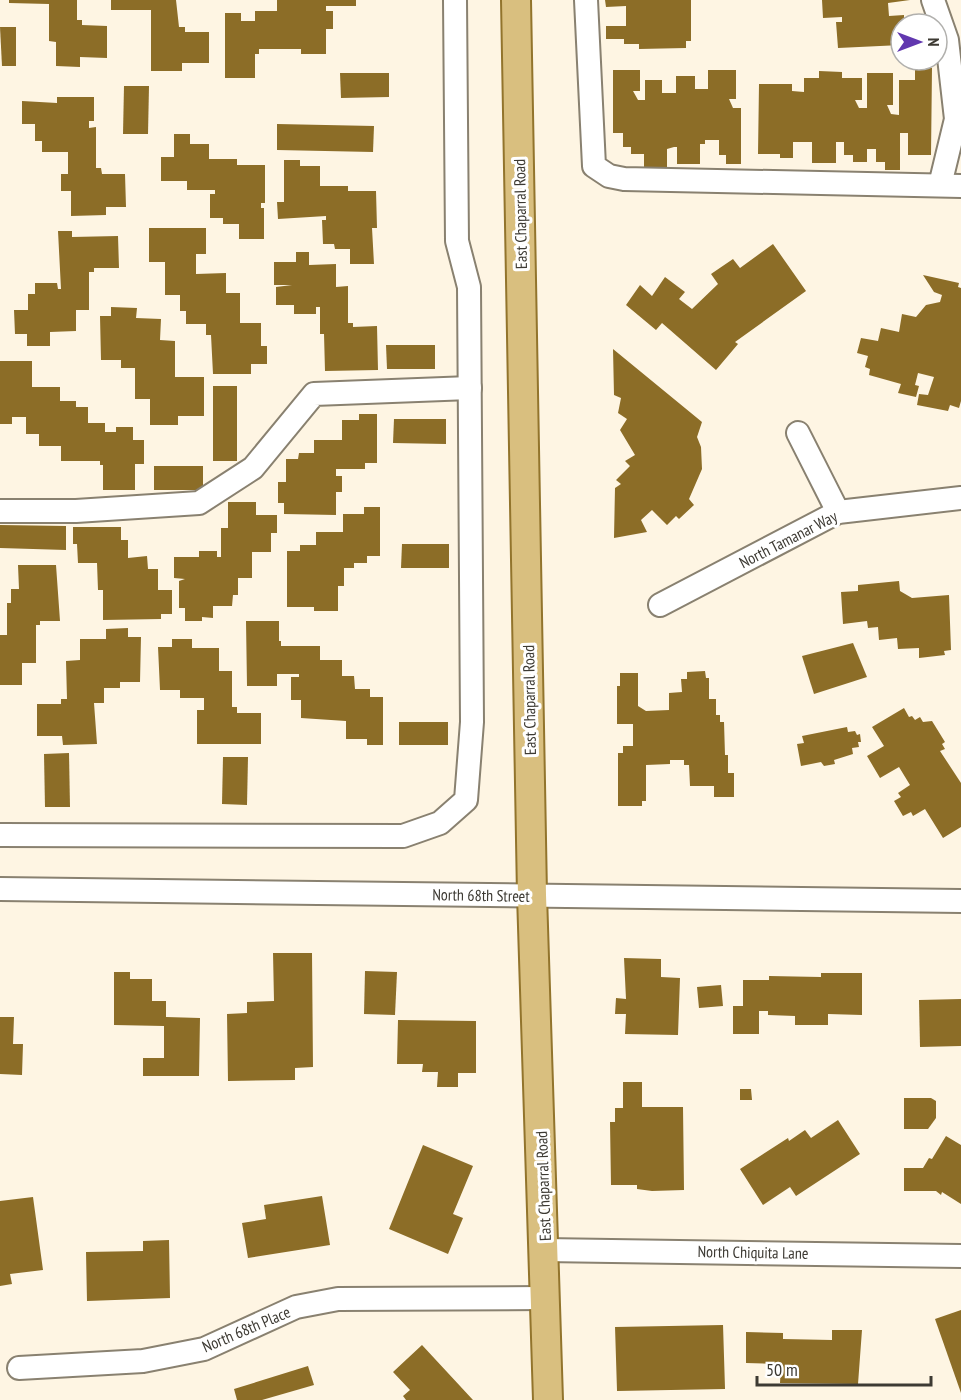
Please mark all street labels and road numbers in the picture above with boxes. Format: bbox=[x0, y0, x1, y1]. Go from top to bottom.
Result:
street label: East Chaparral Road bbox=[509, 159, 531, 269]
street label: North Tamanar Way bbox=[736, 506, 840, 572]
street label: East Chaparral Road bbox=[518, 645, 540, 755]
street label: North 68th Street bbox=[432, 884, 530, 906]
street label: East Chaparral Road bbox=[531, 1131, 555, 1241]
street label: North Chiquita Lane bbox=[697, 1241, 809, 1263]
street label: North 68th Place bbox=[199, 1301, 293, 1357]

